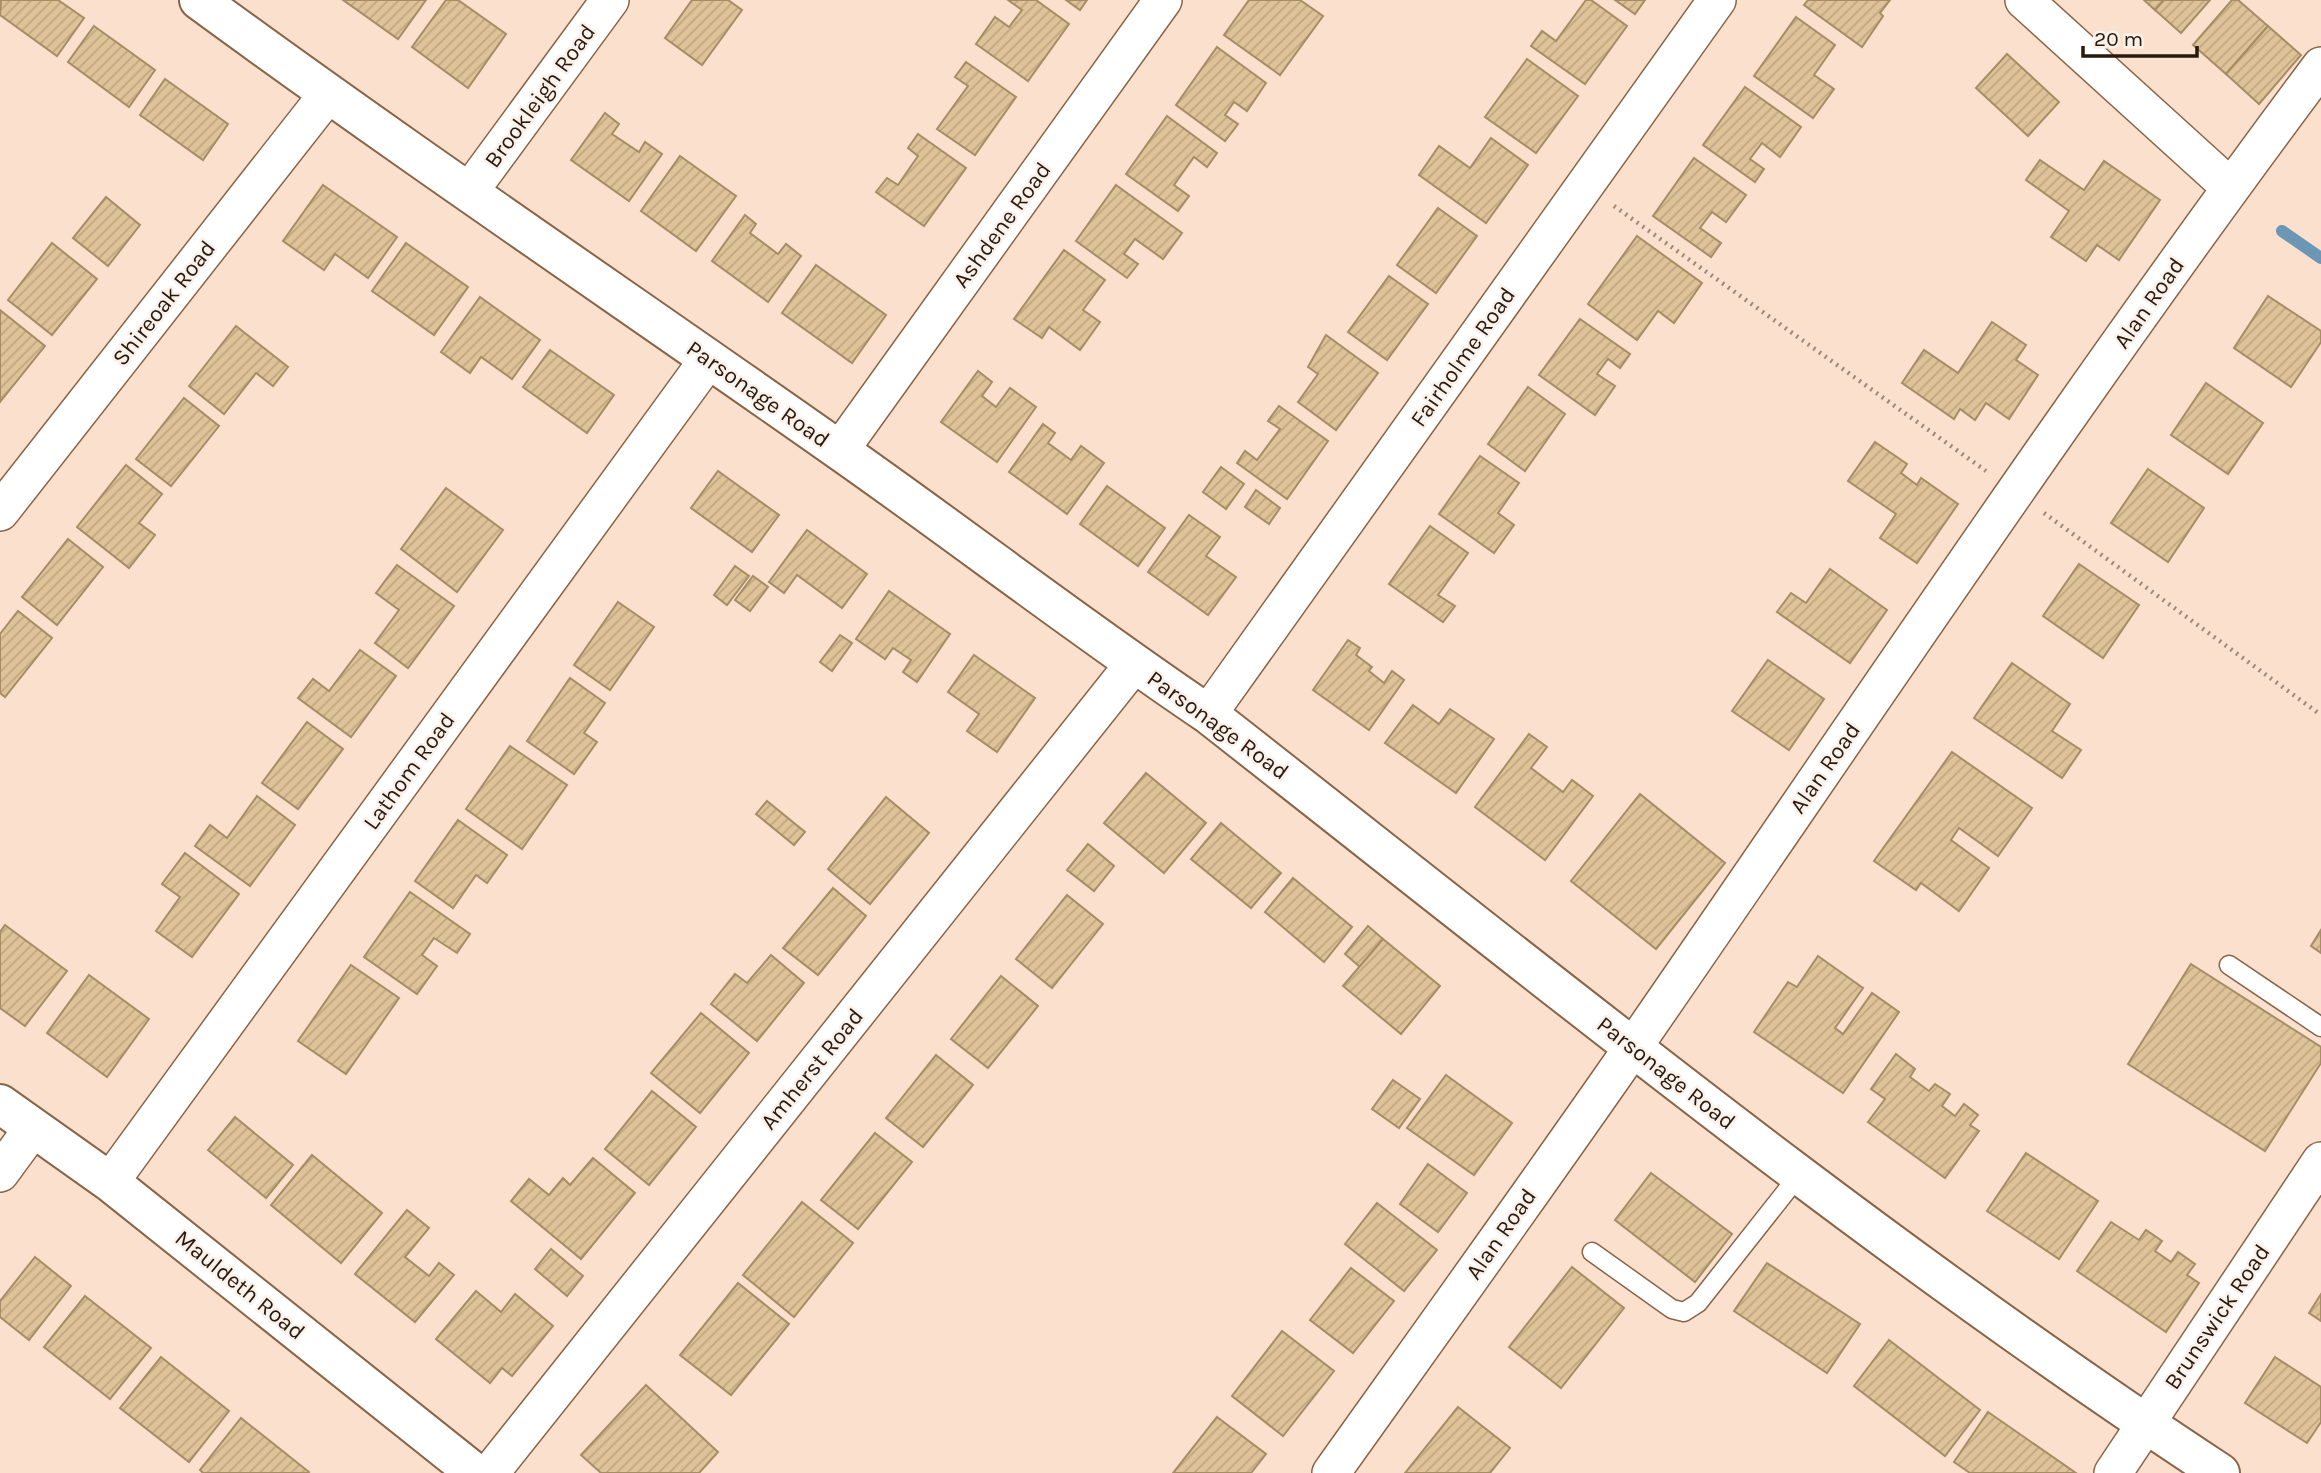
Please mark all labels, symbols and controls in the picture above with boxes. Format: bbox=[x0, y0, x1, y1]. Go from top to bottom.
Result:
scale bar bbox=[2083, 14, 2197, 58]
street label: Brookleigh Road bbox=[479, 19, 601, 173]
text: 20 m bbox=[2094, 27, 2143, 51]
street label: Ashdene Road bbox=[947, 157, 1057, 293]
street label: Shireoak Road bbox=[107, 235, 221, 371]
street label: Alan Road bbox=[2108, 252, 2190, 354]
street label: Fairholme Road bbox=[1405, 282, 1521, 432]
street label: Parsonage Road bbox=[681, 335, 835, 453]
street label: Parsonage Road bbox=[1142, 665, 1294, 785]
street label: Lathom Road bbox=[357, 707, 461, 835]
street label: Alan Road bbox=[1784, 717, 1866, 819]
street label: Amherst Road bbox=[755, 1003, 869, 1135]
street label: Parsonage Road bbox=[1591, 1011, 1741, 1135]
street label: Alan Road bbox=[1460, 1183, 1542, 1285]
street label: Mauldeth Road bbox=[170, 1225, 310, 1345]
street label: Brunswick Road bbox=[2158, 1239, 2276, 1395]

